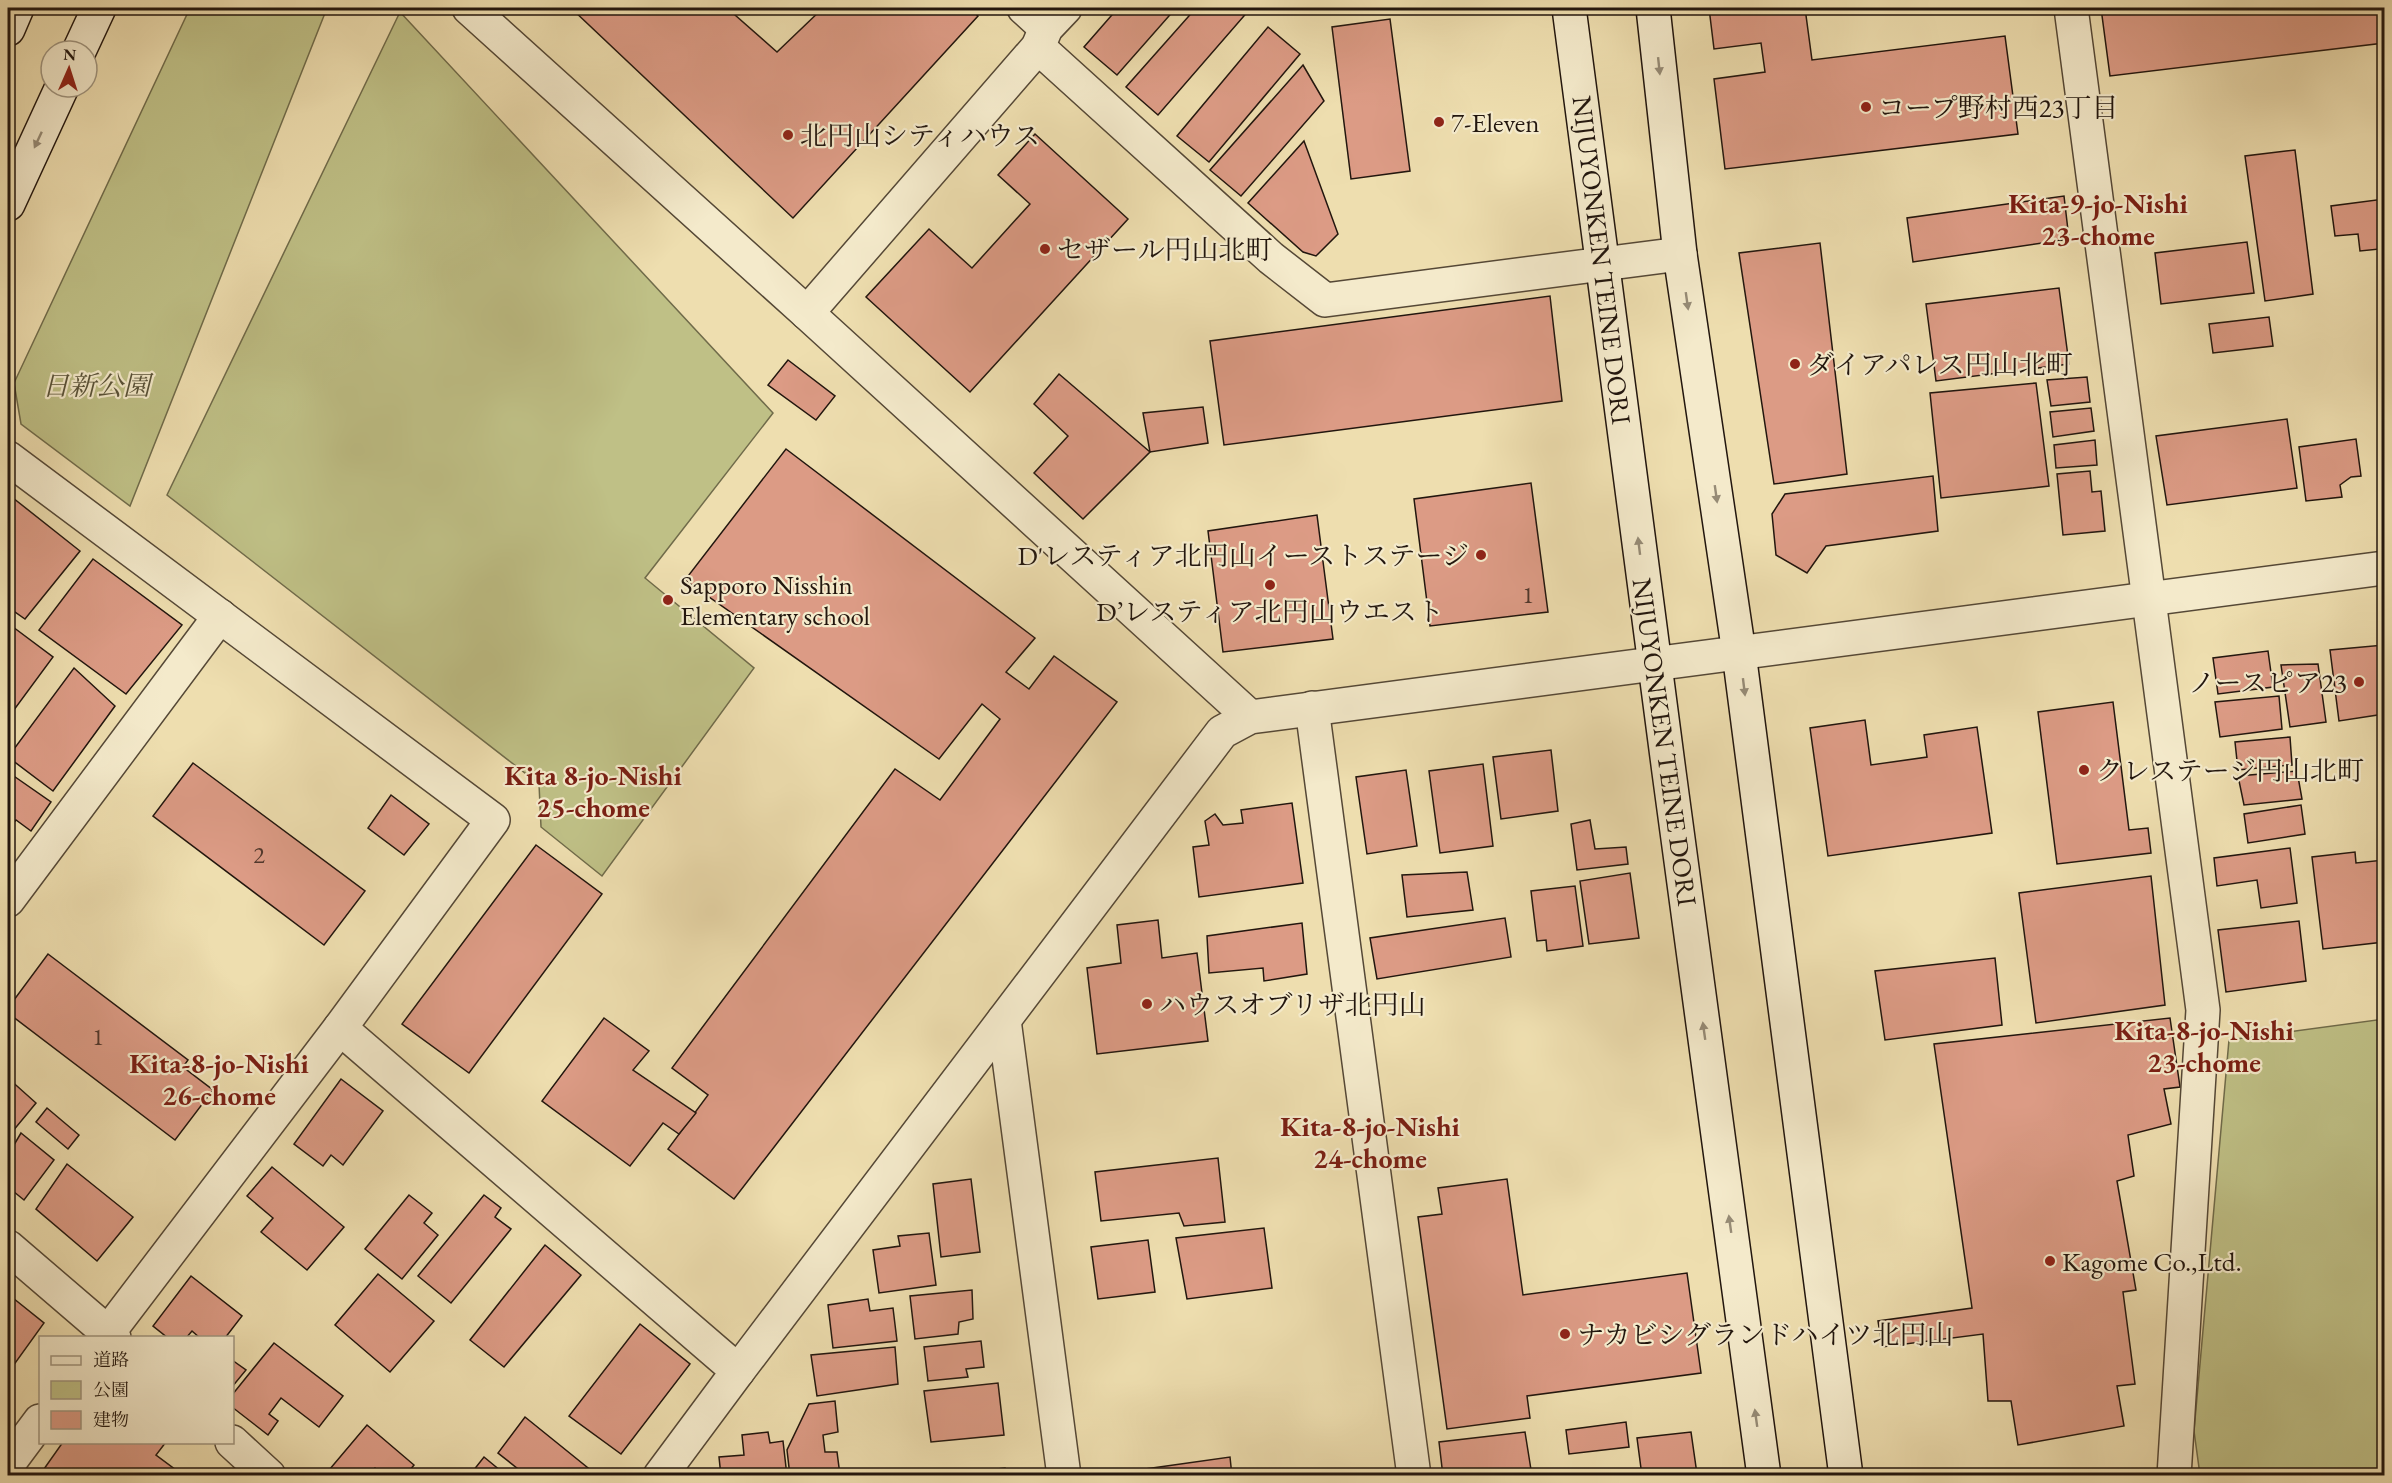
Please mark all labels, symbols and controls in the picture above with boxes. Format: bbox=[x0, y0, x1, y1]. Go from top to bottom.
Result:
north arrow bbox=[39, 39, 99, 99]
text: N bbox=[63, 44, 77, 65]
one-way arrow bbox=[1654, 56, 1664, 75]
place label: コープ野村西23丁目 bbox=[1878, 90, 2119, 125]
street label: NIJUYONKEN TEINE DORI bbox=[1564, 94, 1640, 426]
marker: コープ野村西23丁目 bbox=[1859, 100, 1873, 114]
place label: 7-Eleven bbox=[1451, 105, 1540, 140]
marker: 7-Eleven bbox=[1432, 115, 1446, 129]
place label: 北円山シティハウス bbox=[800, 118, 1040, 153]
marker: 北円山シティハウス bbox=[781, 128, 795, 142]
one-way arrow bbox=[32, 131, 42, 149]
district label: Kita-9-jo-Nishi 23-chome bbox=[2008, 185, 2188, 253]
place label: セザール円山北町 bbox=[1057, 232, 1272, 267]
marker: セザール円山北町 bbox=[1038, 242, 1052, 256]
one-way arrow bbox=[1682, 292, 1691, 311]
place label: ダイアパレス円山北町 bbox=[1807, 347, 2073, 382]
marker: ダイアパレス円山北町 bbox=[1788, 357, 1802, 371]
park label: 日新公園 bbox=[42, 368, 154, 403]
one-way arrow bbox=[1711, 484, 1720, 503]
one-way arrow bbox=[1635, 537, 1644, 556]
place label: D'レスティア北円山イーストステージ bbox=[1017, 538, 1469, 573]
marker: D'レスティア北円山イーストステージ bbox=[1474, 548, 1488, 562]
place label: Sapporo Nisshin Elementary school bbox=[680, 567, 870, 633]
street label: NIJUYONKEN TEINE DORI bbox=[1625, 576, 1705, 908]
marker: D’レスティア北円山ウエスト bbox=[1263, 578, 1277, 592]
house number: 1 bbox=[1522, 579, 1534, 610]
marker: Sapporo Nisshin Elementary school bbox=[661, 593, 675, 607]
place label: D’レスティア北円山ウエスト bbox=[1096, 594, 1444, 629]
place label: ノースピア23 bbox=[2188, 665, 2347, 700]
marker: ノースピア23 bbox=[2352, 675, 2366, 689]
one-way arrow bbox=[1739, 677, 1748, 696]
place label: クレステージ円山北町 bbox=[2096, 753, 2364, 788]
district label: Kita 8-jo-Nishi 25-chome bbox=[504, 757, 682, 825]
marker: クレステージ円山北町 bbox=[2077, 763, 2091, 777]
house number: 2 bbox=[253, 839, 265, 870]
place label: ハウスオブリザ北円山 bbox=[1159, 987, 1426, 1022]
marker: ハウスオブリザ北円山 bbox=[1140, 997, 1154, 1011]
district label: Kita-8-jo-Nishi 23-chome bbox=[2114, 1012, 2294, 1080]
house number: 1 bbox=[92, 1021, 104, 1052]
one-way arrow bbox=[1699, 1021, 1708, 1040]
district label: Kita-8-jo-Nishi 26-chome bbox=[129, 1045, 309, 1113]
district label: Kita-8-jo-Nishi 24-chome bbox=[1280, 1108, 1460, 1176]
one-way arrow bbox=[1725, 1215, 1734, 1234]
place label: Kagome Co.,Ltd. bbox=[2062, 1244, 2242, 1279]
marker: Kagome Co.,Ltd. bbox=[2043, 1254, 2057, 1268]
place label: ナカビシグランドハイツ北円山 bbox=[1577, 1317, 1953, 1352]
marker: ナカビシグランドハイツ北円山 bbox=[1558, 1327, 1572, 1341]
legend bbox=[39, 1336, 234, 1444]
text: 道路 bbox=[93, 1348, 129, 1371]
text: 公園 bbox=[93, 1378, 129, 1401]
text: 建物 bbox=[93, 1408, 129, 1431]
one-way arrow bbox=[1751, 1408, 1760, 1427]

